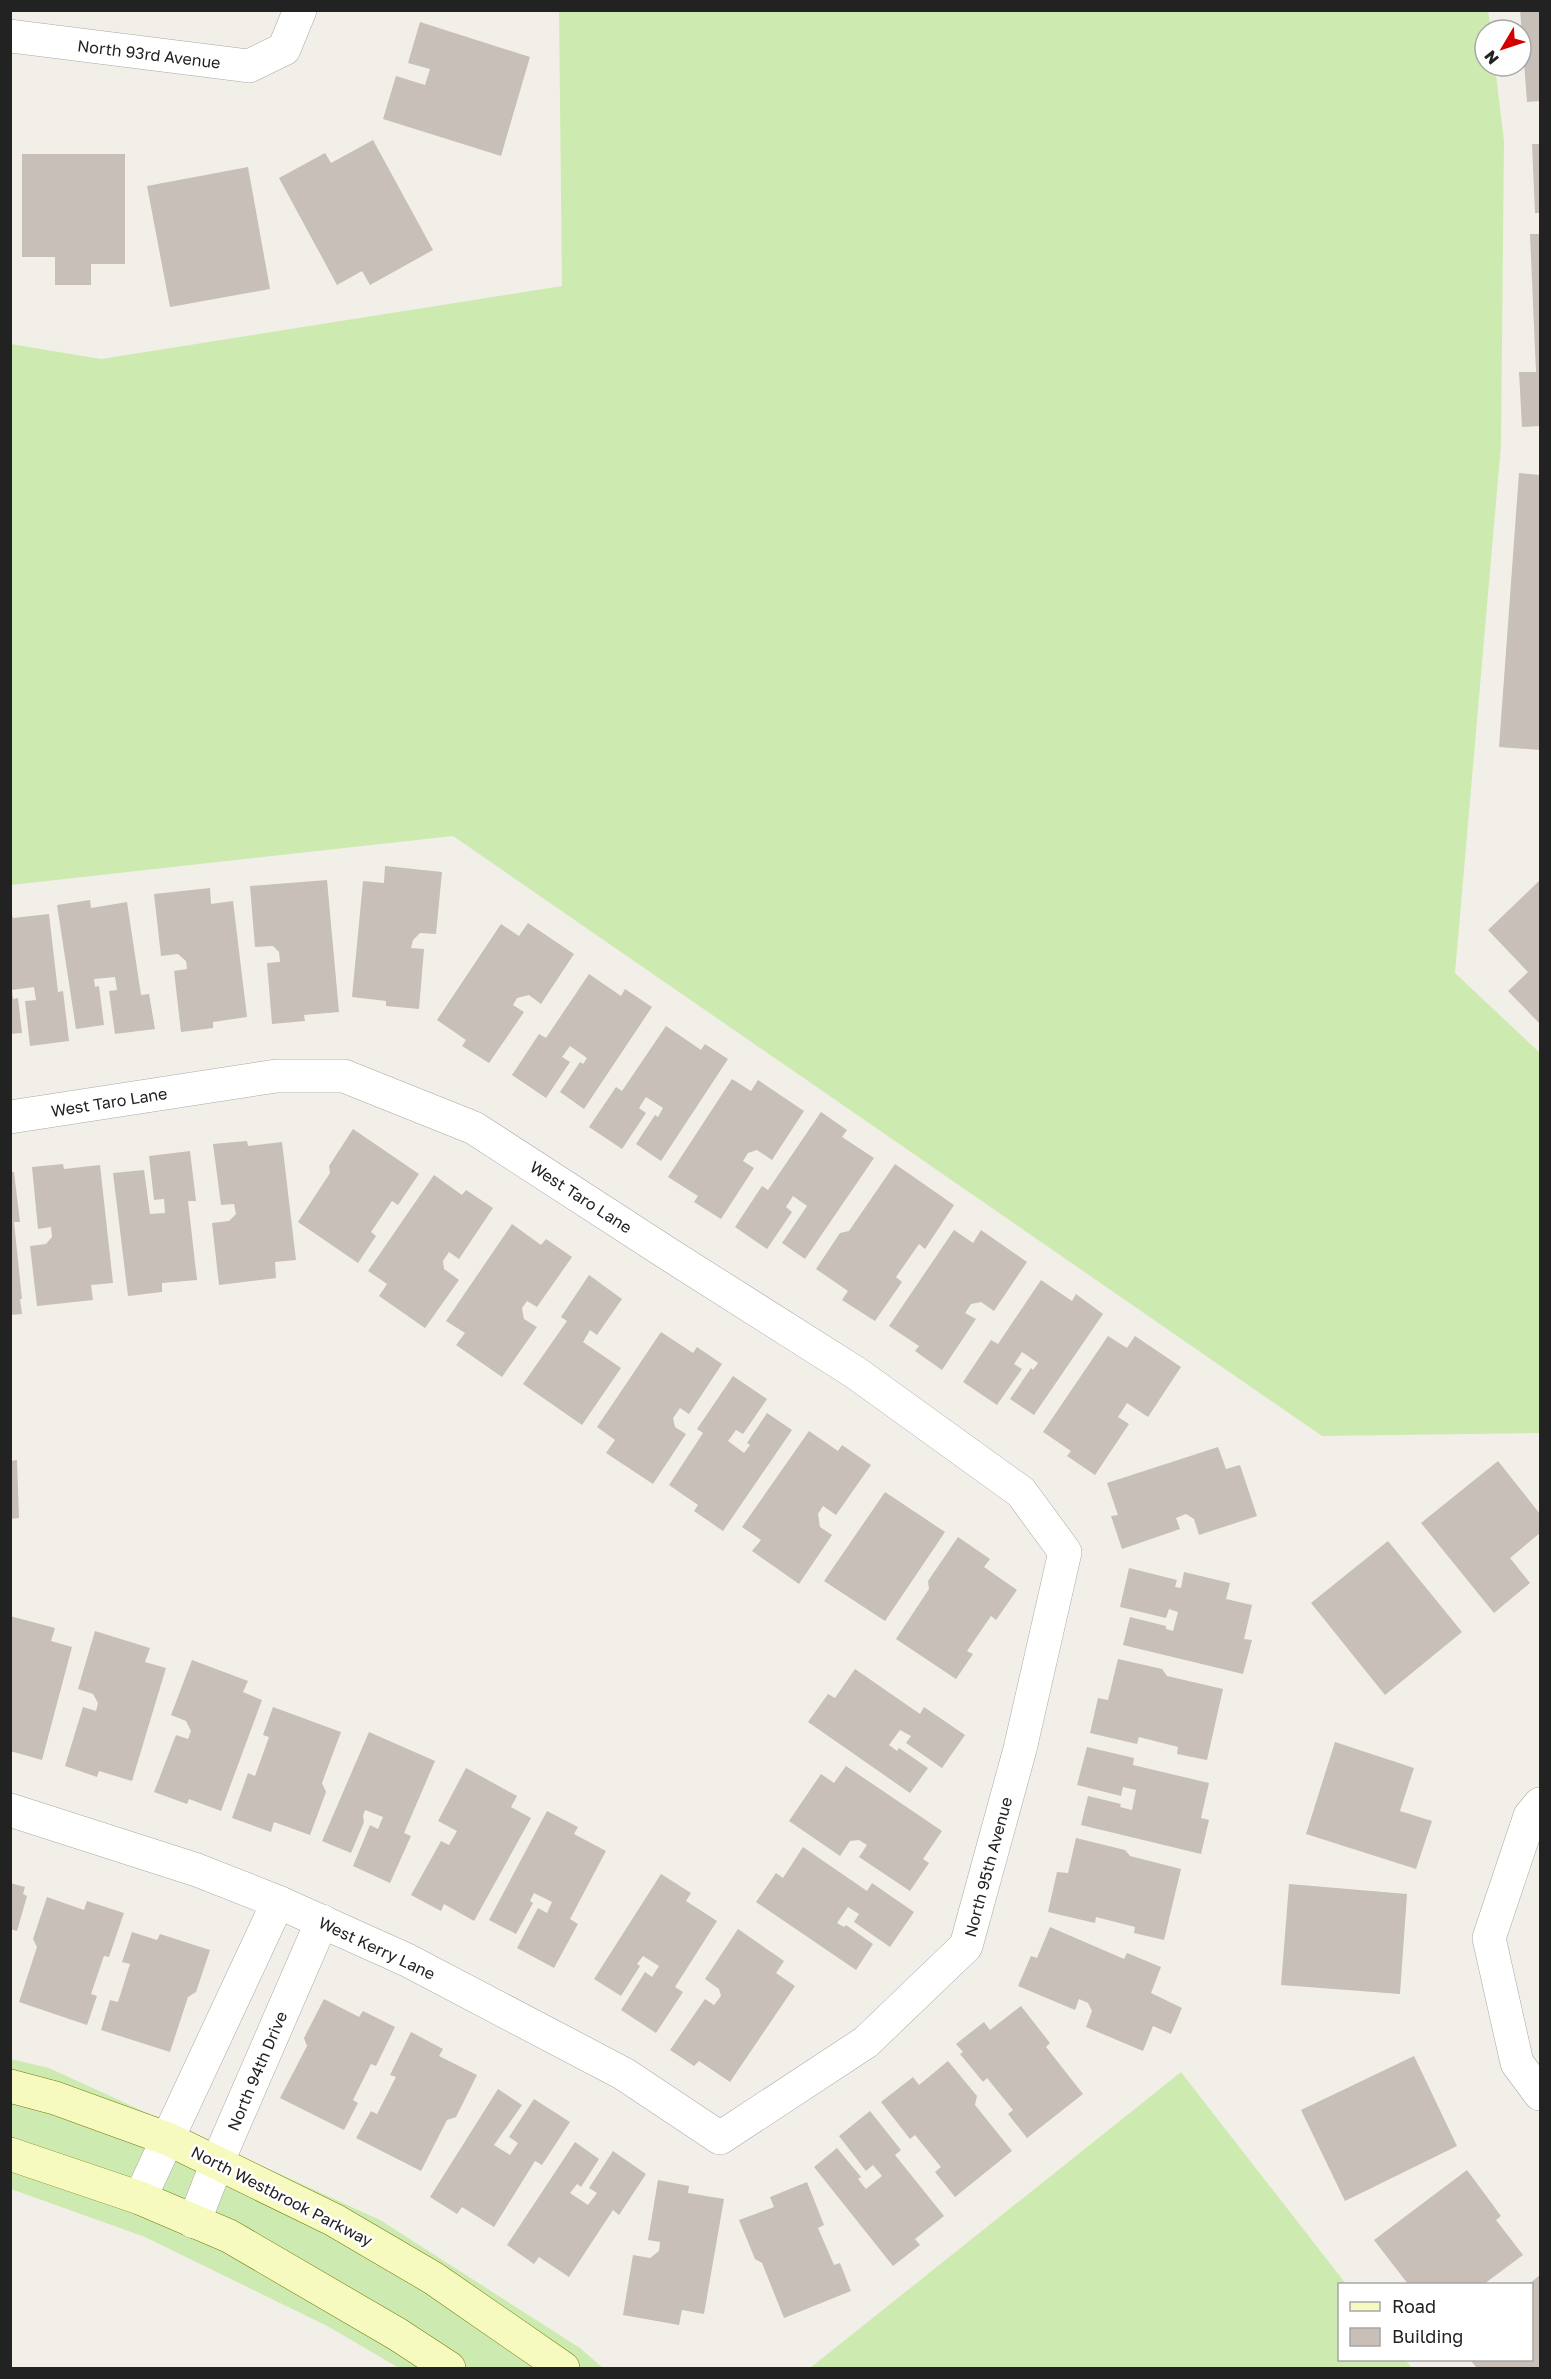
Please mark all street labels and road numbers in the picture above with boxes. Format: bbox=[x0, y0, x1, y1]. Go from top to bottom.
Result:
street label: North 93rd Avenue bbox=[76, 35, 222, 73]
street label: West Taro Lane bbox=[49, 1083, 169, 1121]
street label: West Taro Lane bbox=[526, 1157, 636, 1237]
street label: North 95th Avenue bbox=[960, 1795, 1016, 1939]
street label: West Kerry Lane bbox=[316, 1912, 438, 1984]
street label: North 94th Drive bbox=[223, 2008, 291, 2134]
street label: North Westbrook Parkway bbox=[188, 2142, 376, 2250]

